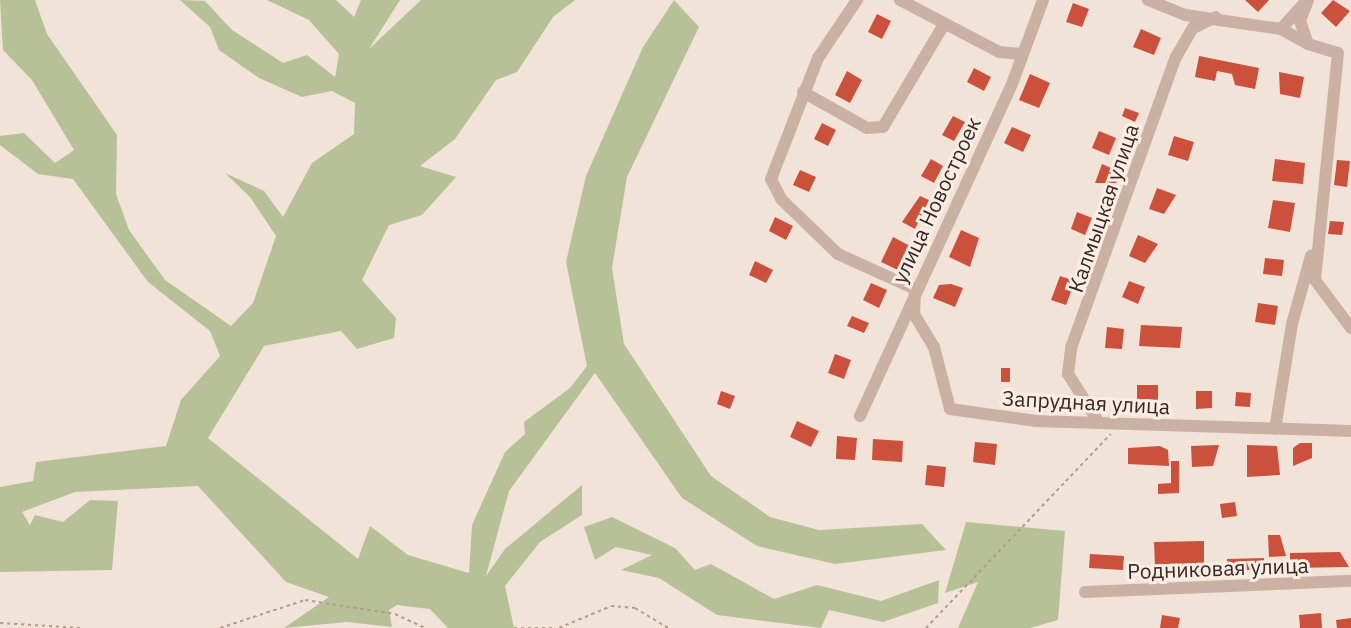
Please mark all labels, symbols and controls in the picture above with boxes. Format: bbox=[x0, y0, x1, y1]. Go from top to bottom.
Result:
street label: улица Новостроек bbox=[886, 113, 986, 287]
street label: Калмыцкая улица bbox=[1062, 120, 1144, 296]
street label: Запрудная улица bbox=[1001, 385, 1171, 419]
street label: Родниковая улица bbox=[1127, 552, 1309, 584]

